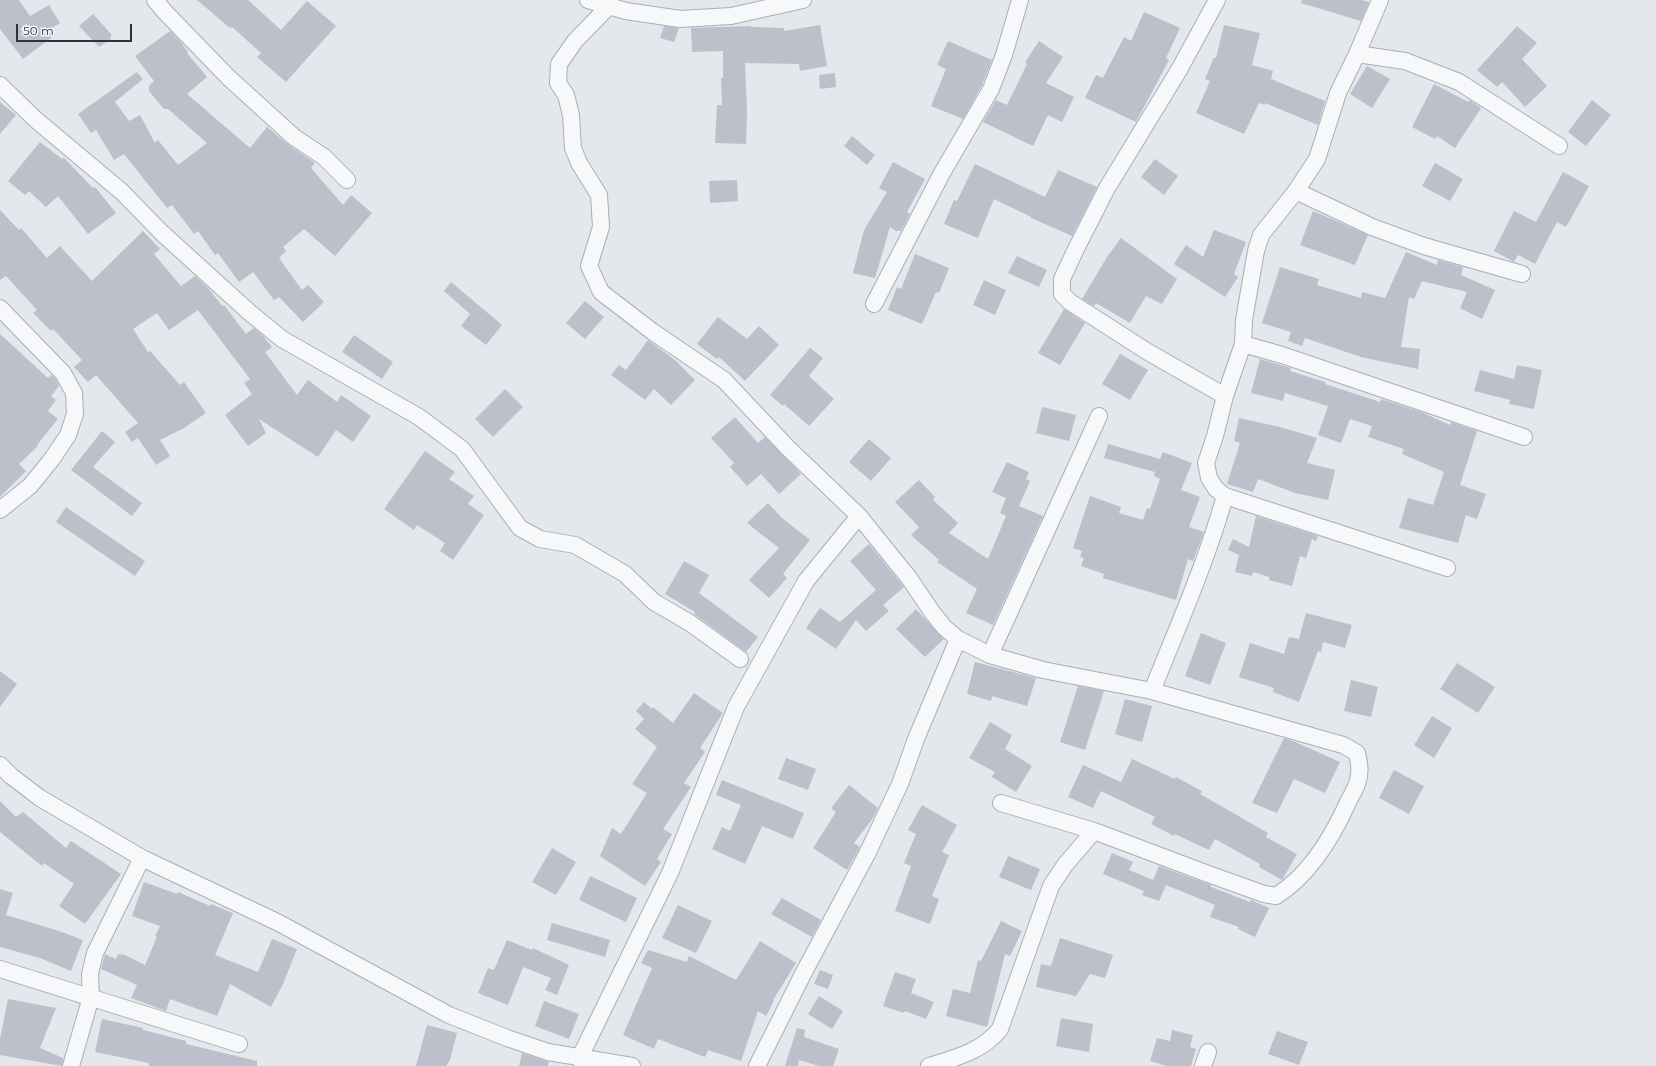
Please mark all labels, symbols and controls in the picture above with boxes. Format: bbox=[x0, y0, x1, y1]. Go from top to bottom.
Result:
scale bar bbox=[18, 16, 134, 42]
text: 50 m bbox=[23, 23, 54, 38]

